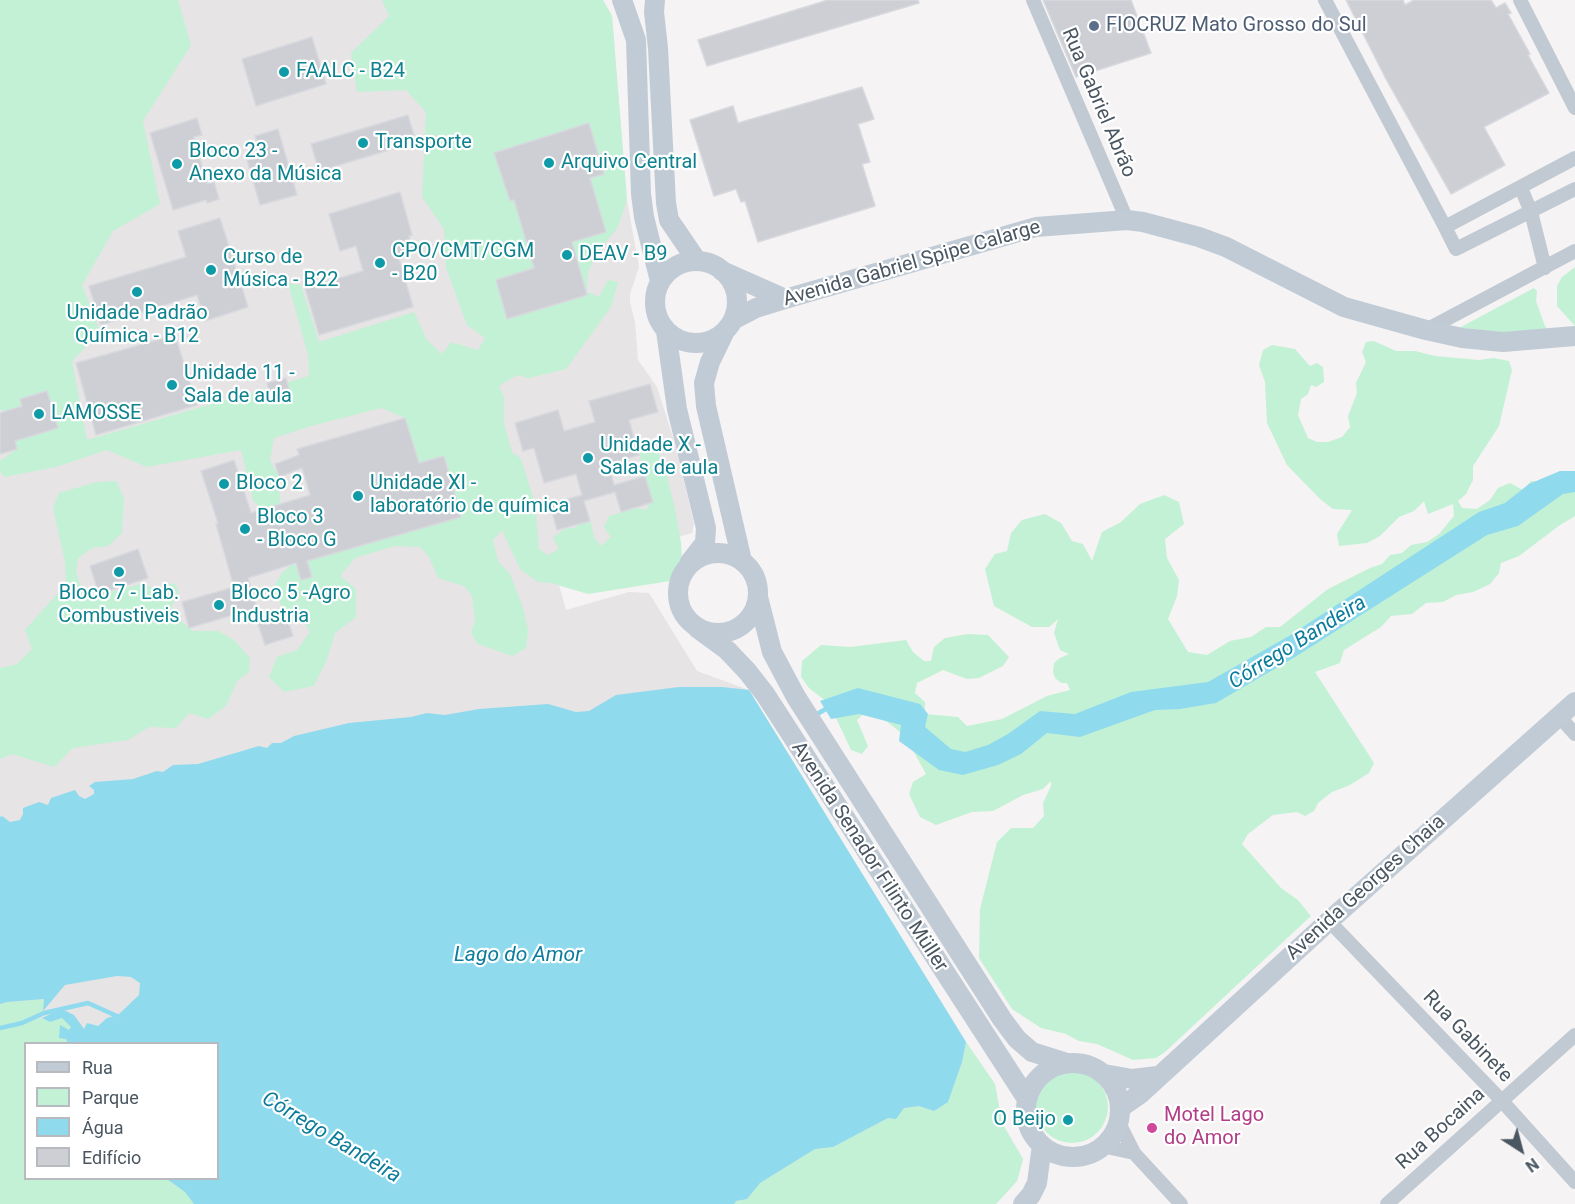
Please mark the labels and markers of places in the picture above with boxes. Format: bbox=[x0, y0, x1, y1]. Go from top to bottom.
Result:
place label: FIOCRUZ Mato Grosso do Sul bbox=[1106, 14, 1367, 38]
marker: FIOCRUZ Mato Grosso do Sul bbox=[1087, 19, 1101, 33]
place label: FAALC - B24 bbox=[296, 60, 405, 84]
marker: FAALC - B24 bbox=[277, 65, 291, 79]
place label: Transporte bbox=[375, 131, 472, 155]
marker: Transporte bbox=[356, 136, 370, 150]
place label: Bloco 23 - Anexo da Música bbox=[189, 140, 342, 187]
place label: Arquivo Central bbox=[561, 151, 697, 175]
marker: Arquivo Central bbox=[542, 156, 556, 170]
marker: Bloco 23 - Anexo da Música bbox=[170, 157, 184, 171]
place label: CPO/CMT/CGM - B20 bbox=[392, 240, 534, 287]
place label: DEAV - B9 bbox=[579, 243, 668, 267]
place label: Curso de Música - B22 bbox=[223, 246, 338, 293]
marker: DEAV - B9 bbox=[560, 248, 574, 262]
marker: CPO/CMT/CGM - B20 bbox=[373, 256, 387, 270]
marker: Curso de Música - B22 bbox=[204, 263, 218, 277]
marker: Unidade Padrão Química - B12 bbox=[130, 285, 144, 299]
place label: Unidade Padrão Química - B12 bbox=[66, 302, 208, 349]
place label: Unidade 11 - Sala de aula bbox=[184, 362, 295, 409]
marker: Unidade 11 - Sala de aula bbox=[165, 378, 179, 392]
place label: LAMOSSE bbox=[51, 402, 141, 426]
marker: LAMOSSE bbox=[32, 407, 46, 421]
place label: Unidade X - Salas de aula bbox=[600, 434, 718, 481]
marker: Unidade X - Salas de aula bbox=[581, 451, 595, 465]
place label: Bloco 2 bbox=[236, 472, 303, 496]
place label: Unidade XI - laboratório de química bbox=[370, 472, 569, 519]
marker: Bloco 2 bbox=[217, 477, 231, 491]
marker: Unidade XI - laboratório de química bbox=[351, 489, 365, 503]
place label: Bloco 3 - Bloco G bbox=[257, 506, 337, 553]
marker: Bloco 3 - Bloco G bbox=[238, 522, 252, 536]
marker: Bloco 7 - Lab. Combustiveis bbox=[112, 565, 126, 579]
place label: Bloco 7 - Lab. Combustiveis bbox=[58, 582, 180, 629]
place label: Bloco 5 -Agro Industria bbox=[231, 582, 351, 629]
marker: Bloco 5 -Agro Industria bbox=[212, 598, 226, 612]
place label: Motel Lago do Amor bbox=[1164, 1104, 1264, 1151]
place label: O Beijo bbox=[993, 1108, 1056, 1132]
marker: O Beijo bbox=[1061, 1113, 1075, 1127]
marker: Motel Lago do Amor bbox=[1145, 1121, 1159, 1135]

